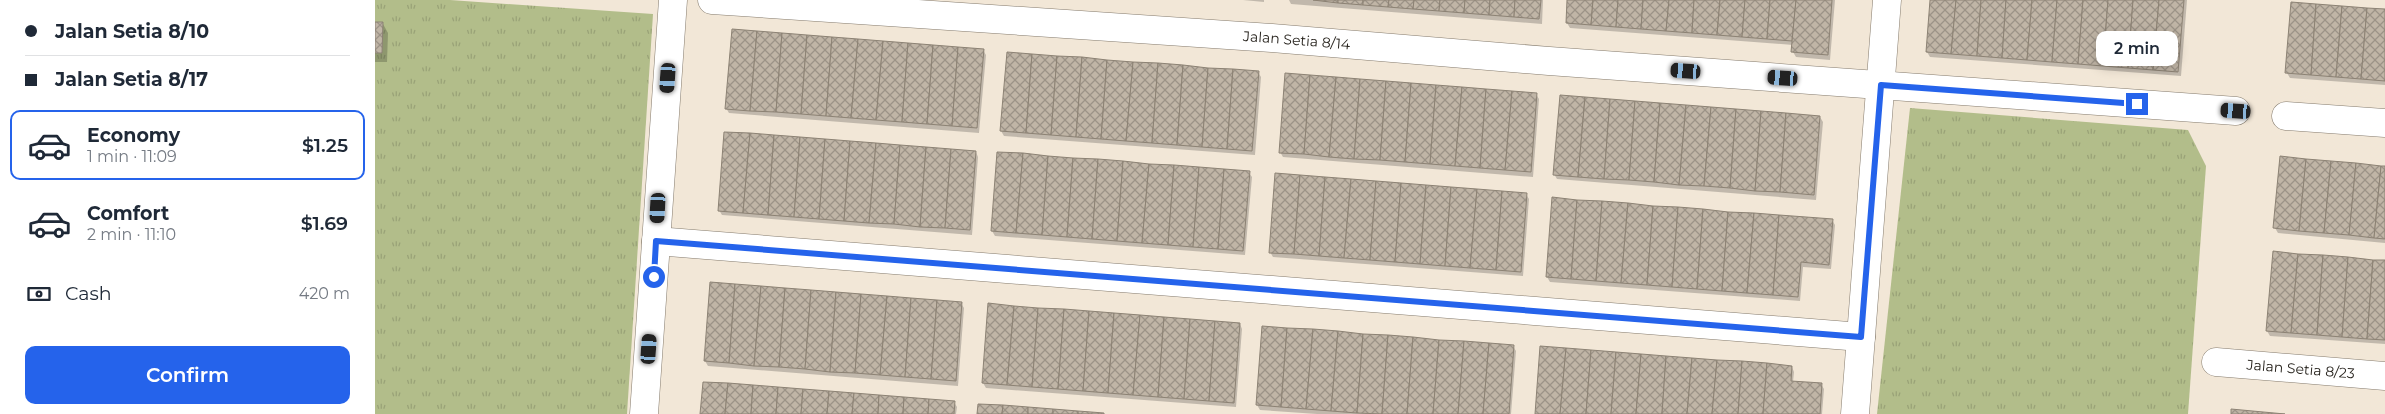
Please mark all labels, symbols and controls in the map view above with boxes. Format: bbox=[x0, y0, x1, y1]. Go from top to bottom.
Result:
text: Jalan Setia 8/10 bbox=[55, 20, 209, 43]
street label: Jalan Setia 8/14 bbox=[1241, 27, 1352, 54]
callout: 2 min bbox=[2096, 32, 2178, 66]
text: 2 min bbox=[2114, 39, 2160, 58]
car bbox=[1670, 62, 1701, 80]
car bbox=[659, 63, 676, 93]
text: Jalan Setia 8/17 bbox=[55, 68, 208, 91]
car bbox=[1767, 69, 1798, 87]
route end bbox=[2126, 93, 2148, 115]
car bbox=[2220, 102, 2251, 120]
icon: car bbox=[27, 123, 72, 168]
text: Economy bbox=[87, 124, 180, 147]
text: $1.25 bbox=[302, 134, 348, 157]
text: 1 min · 11:09 bbox=[87, 147, 177, 166]
car bbox=[649, 193, 666, 223]
icon: car bbox=[27, 201, 72, 246]
text: Comfort bbox=[87, 202, 169, 225]
text: $1.69 bbox=[301, 212, 348, 235]
text: 2 min · 11:10 bbox=[87, 225, 176, 244]
route start bbox=[643, 266, 665, 288]
icon: cash bbox=[25, 280, 53, 308]
text: Cash bbox=[65, 282, 112, 305]
text: 420 m bbox=[299, 284, 350, 303]
car bbox=[640, 334, 657, 364]
button: Confirm bbox=[25, 346, 350, 404]
street label: Jalan Setia 8/23 bbox=[2245, 355, 2356, 382]

